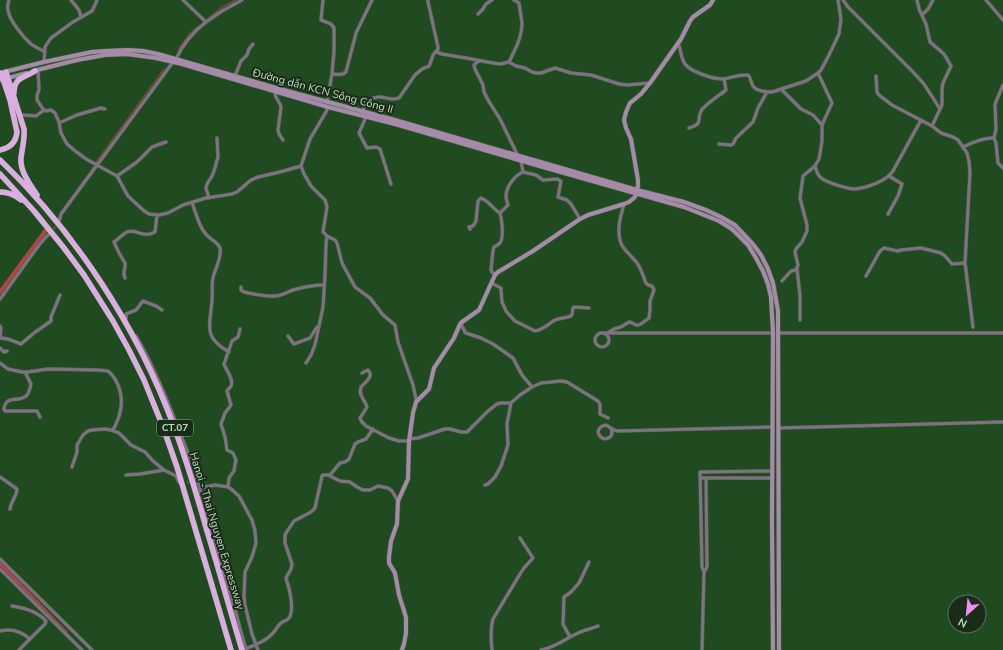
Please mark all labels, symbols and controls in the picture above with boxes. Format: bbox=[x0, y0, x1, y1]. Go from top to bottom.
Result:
street label: Đường dẫn KCN Sông Công II bbox=[250, 65, 395, 117]
road number: CT.07 bbox=[157, 420, 193, 436]
street label: Hanoi - Thai Nguyen Expressway bbox=[186, 450, 248, 612]
north arrow bbox=[947, 594, 987, 634]
text: N bbox=[956, 614, 970, 631]

